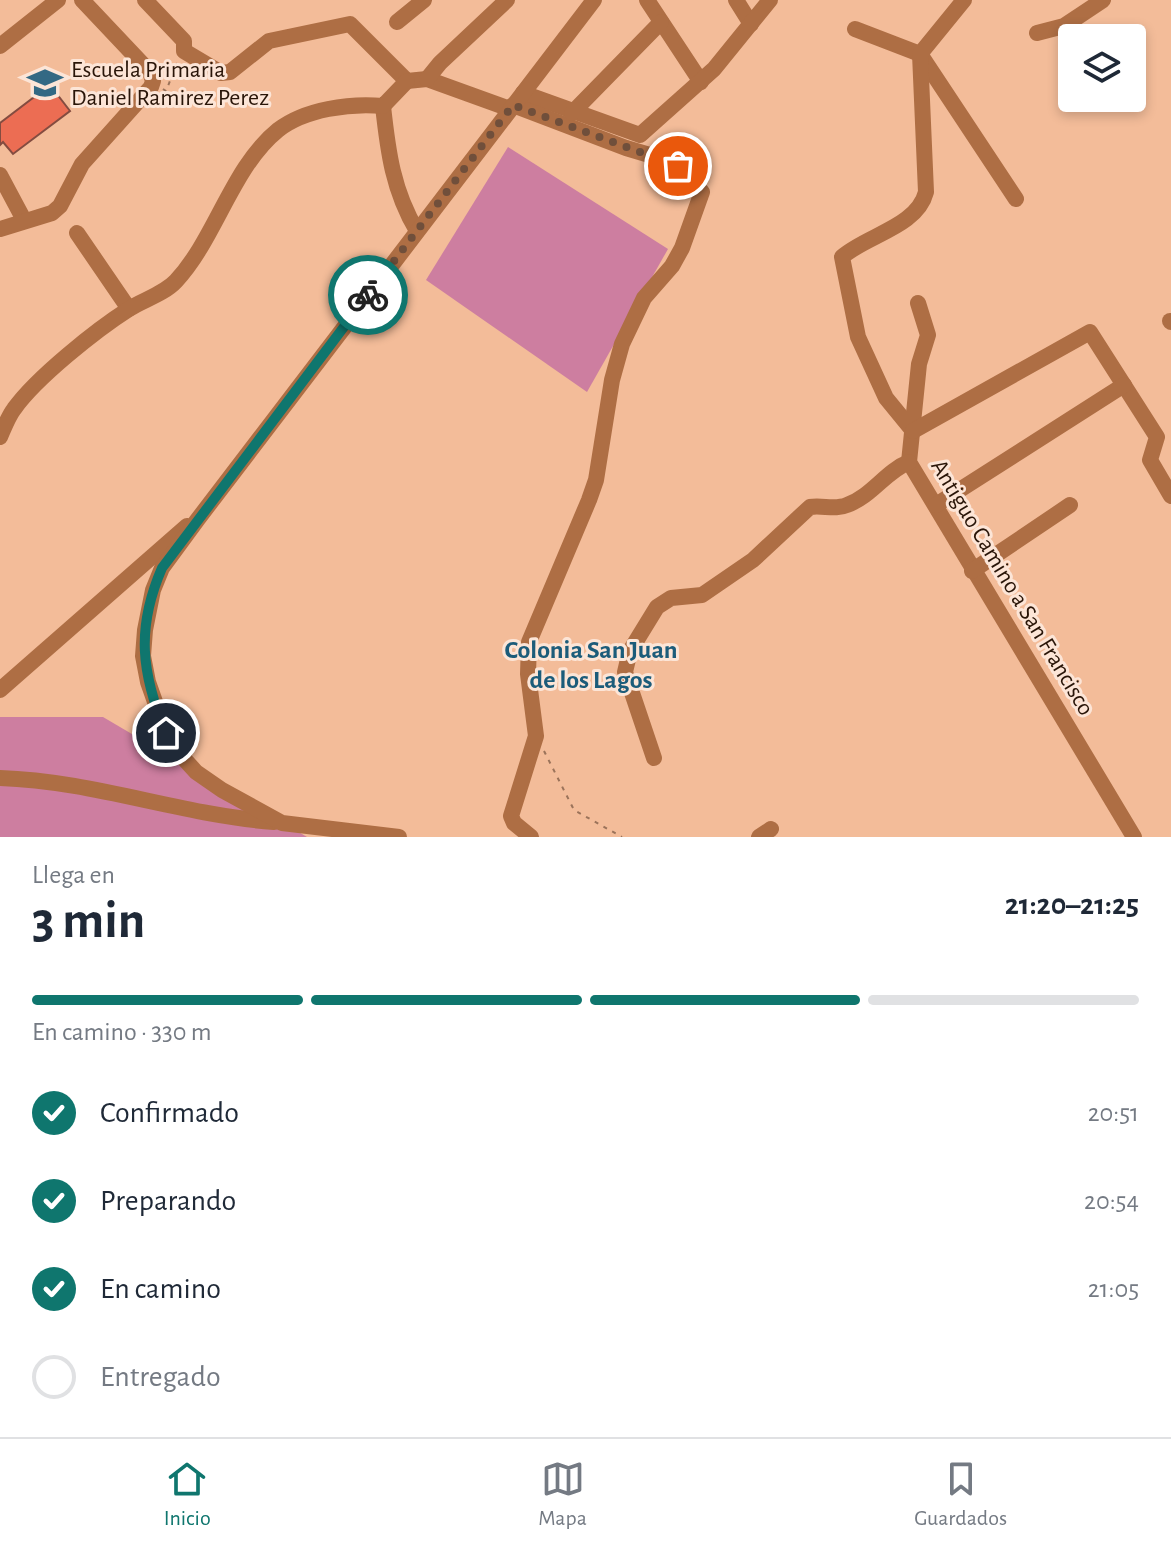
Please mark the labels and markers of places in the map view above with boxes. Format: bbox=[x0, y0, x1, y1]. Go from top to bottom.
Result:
place label: Escuela Primaria Daniel Ramirez Perez bbox=[71, 58, 269, 110]
school or university icon: Escuela Primaria Daniel Ramirez Perez bbox=[26, 64, 64, 102]
pin bbox=[644, 132, 712, 200]
pin bbox=[132, 699, 200, 767]

